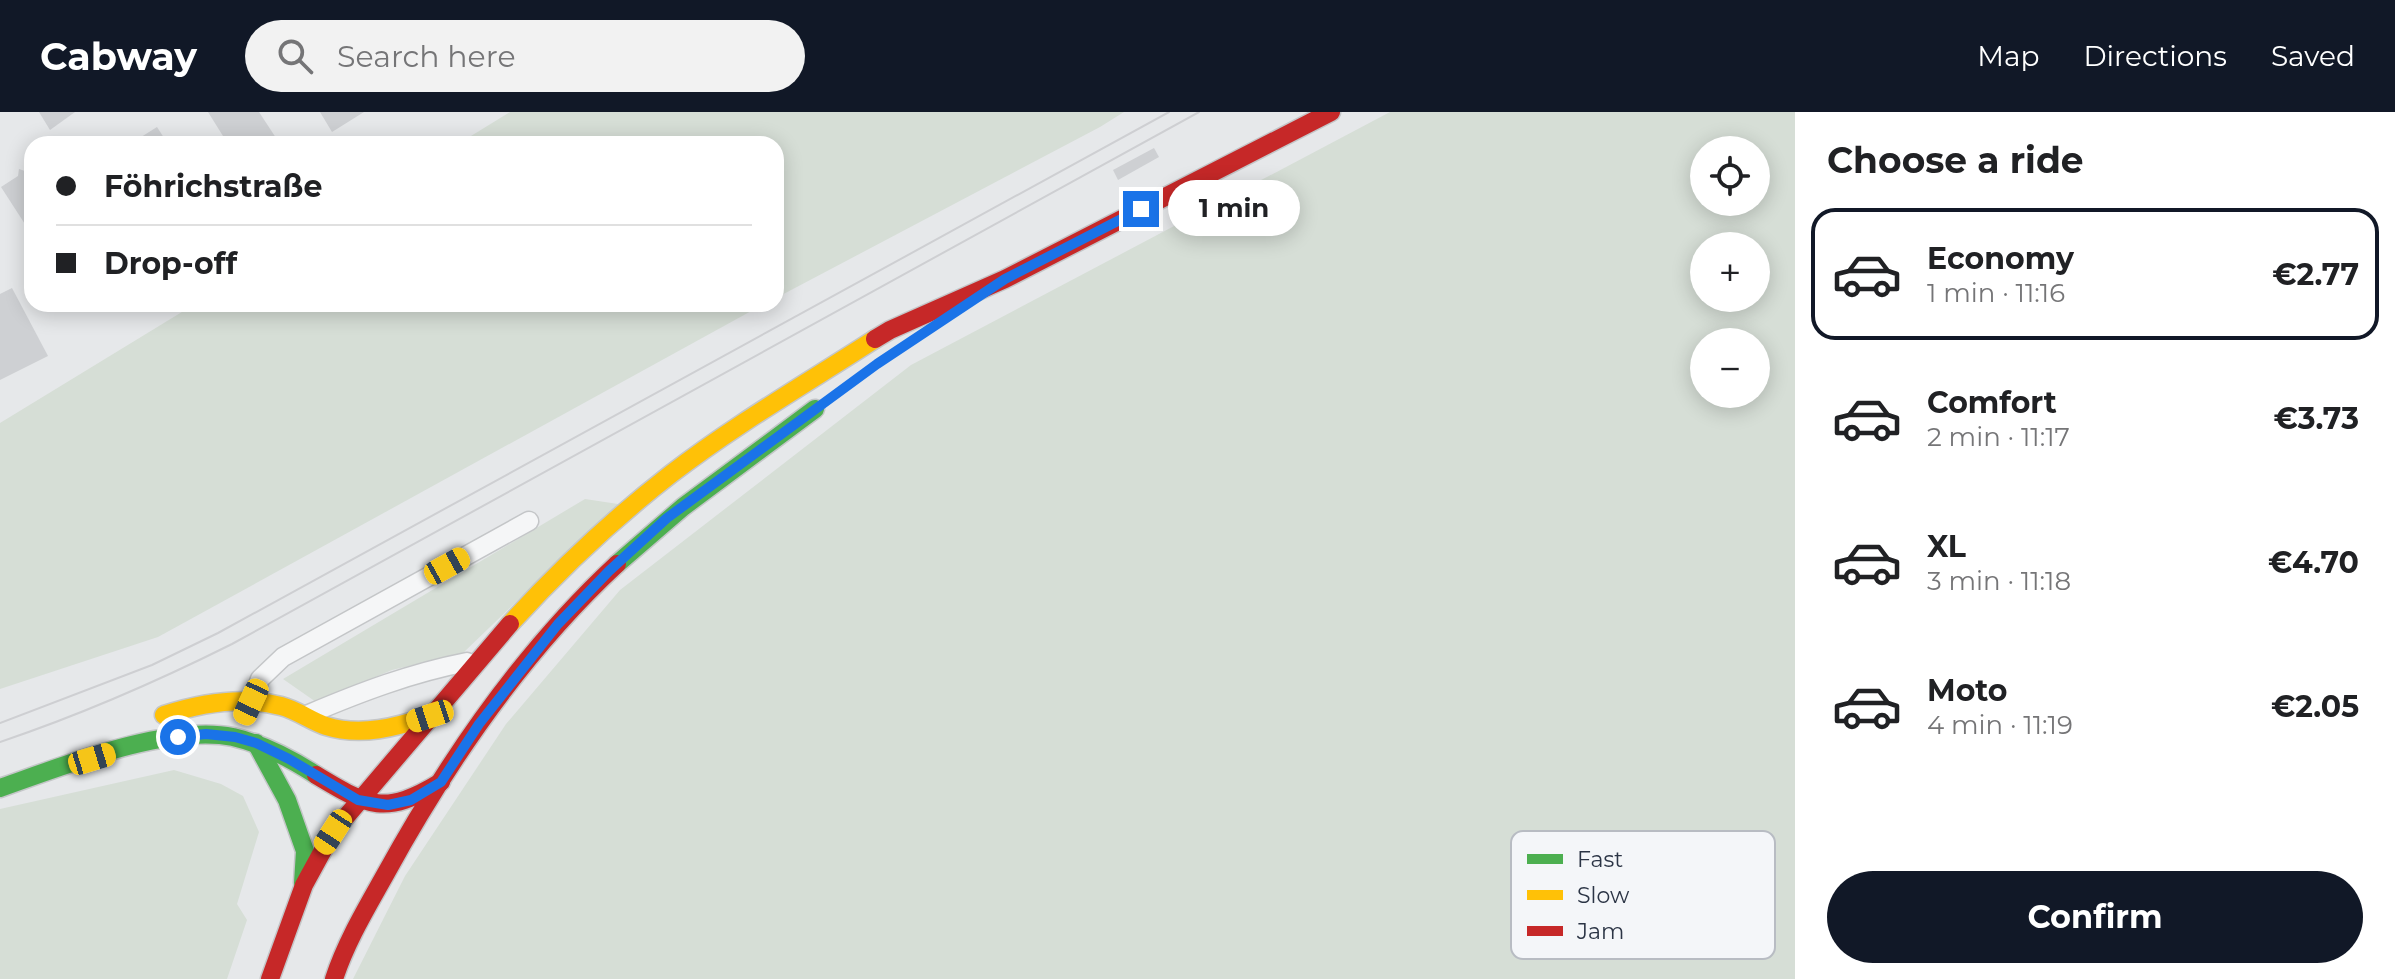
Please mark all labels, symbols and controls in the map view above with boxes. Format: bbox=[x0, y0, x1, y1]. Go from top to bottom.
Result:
search box bbox=[245, 20, 805, 92]
text: Cabway bbox=[40, 33, 197, 80]
icon: search bbox=[273, 34, 317, 78]
text: Search here bbox=[337, 38, 516, 75]
text: Map bbox=[1977, 39, 2039, 73]
text: Directions bbox=[2083, 39, 2227, 73]
text: Saved bbox=[2271, 39, 2355, 73]
map controls bbox=[1690, 136, 1770, 408]
button: locate bbox=[1690, 136, 1770, 216]
text: Choose a ride bbox=[1827, 138, 2084, 182]
text: Föhrichstraße bbox=[104, 168, 322, 205]
callout: 1 min bbox=[1169, 181, 1301, 237]
route end bbox=[1123, 191, 1159, 227]
text: 1 min bbox=[1199, 192, 1269, 224]
button: + bbox=[1690, 232, 1770, 312]
icon: car bbox=[1831, 238, 1903, 310]
text: Economy bbox=[1927, 240, 2074, 277]
text: Drop-off bbox=[104, 245, 237, 282]
text: €2.77 bbox=[2272, 256, 2359, 293]
text: 1 min · 11:16 bbox=[1927, 277, 2065, 309]
button: − bbox=[1690, 328, 1770, 408]
icon: car bbox=[1831, 382, 1903, 454]
text: Comfort bbox=[1927, 384, 2057, 421]
text: €3.73 bbox=[2273, 400, 2359, 437]
text: 2 min · 11:17 bbox=[1927, 421, 2070, 453]
icon: car bbox=[1831, 526, 1903, 598]
text: XL bbox=[1927, 528, 1966, 565]
car bbox=[420, 544, 474, 588]
text: €4.70 bbox=[2268, 544, 2359, 581]
text: 3 min · 11:18 bbox=[1927, 565, 2071, 597]
icon: car bbox=[1831, 670, 1903, 742]
text: Moto bbox=[1927, 672, 2008, 709]
car bbox=[230, 675, 272, 729]
text: €2.05 bbox=[2271, 688, 2359, 725]
car bbox=[403, 697, 457, 735]
text: 4 min · 11:19 bbox=[1927, 709, 2073, 741]
route start bbox=[160, 719, 196, 755]
car bbox=[66, 741, 118, 777]
car bbox=[310, 805, 356, 859]
legend bbox=[1511, 831, 1775, 959]
text: Fast bbox=[1577, 846, 1623, 873]
button: Confirm bbox=[1827, 871, 2363, 963]
text: Slow bbox=[1577, 882, 1630, 909]
text: Jam bbox=[1576, 918, 1624, 945]

